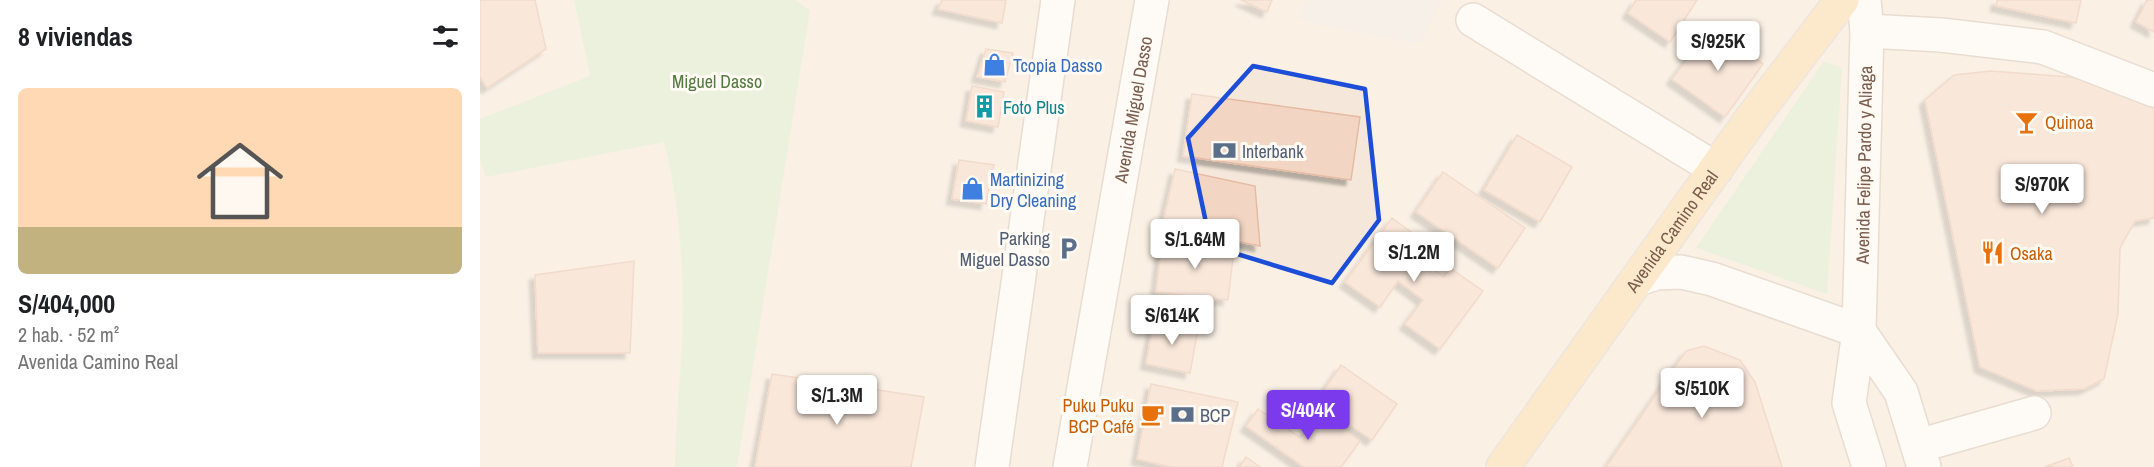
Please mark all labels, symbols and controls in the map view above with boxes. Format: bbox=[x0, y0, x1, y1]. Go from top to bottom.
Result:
text: 8 viviendas bbox=[18, 19, 133, 54]
icon: filters bbox=[429, 20, 462, 53]
pin: S/925K bbox=[1669, 21, 1767, 72]
text: S/925K bbox=[1691, 27, 1745, 54]
street label: Avenida Miguel Dasso bbox=[1107, 34, 1158, 186]
shop icon: Tcopia Dasso bbox=[982, 52, 1008, 78]
place label: Tcopia Dasso bbox=[1013, 53, 1102, 78]
street label: Avenida Felipe Pardo y Aliaga bbox=[1850, 66, 1878, 265]
park label: Miguel Dasso bbox=[672, 69, 762, 94]
building icon: Foto Plus bbox=[972, 94, 998, 120]
place label: Foto Plus bbox=[1003, 95, 1065, 120]
bar icon: Quinoa bbox=[2014, 109, 2040, 135]
place label: Quinoa bbox=[2045, 110, 2093, 135]
icon: home bbox=[186, 127, 294, 235]
bank icon: Interbank bbox=[1211, 138, 1237, 164]
place label: Interbank bbox=[1242, 139, 1304, 164]
pin: S/970K bbox=[1993, 164, 2091, 215]
street label: Avenida Camino Real bbox=[1619, 165, 1724, 298]
place label: Martinizing Dry Cleaning bbox=[990, 167, 1077, 213]
text: S/970K bbox=[2015, 170, 2069, 197]
shop icon: Martinizing Dry Cleaning bbox=[959, 176, 985, 202]
pin: S/1.64M bbox=[1140, 219, 1250, 270]
text: S/1.64M bbox=[1164, 225, 1226, 252]
place label: Parking Miguel Dasso bbox=[960, 226, 1051, 272]
pin: S/1.2M bbox=[1365, 232, 1463, 283]
parking icon: Parking Miguel Dasso bbox=[1055, 235, 1081, 261]
text: S/1.2M bbox=[1388, 238, 1440, 265]
restaurant icon: Osaka bbox=[1979, 240, 2005, 266]
place label: Osaka bbox=[2010, 241, 2053, 266]
text: S/404,000 bbox=[18, 286, 115, 321]
pin: S/614K bbox=[1123, 295, 1221, 346]
text: S/614K bbox=[1145, 301, 1199, 328]
text: 2 hab. · 52 m² bbox=[18, 321, 119, 348]
text: Avenida Camino Real bbox=[18, 348, 178, 375]
pin: S/510K bbox=[1653, 368, 1751, 419]
text: S/510K bbox=[1675, 374, 1729, 401]
pin: S/1.3M bbox=[788, 375, 886, 426]
text: S/1.3M bbox=[811, 381, 863, 408]
pin: S/404K bbox=[1259, 390, 1357, 441]
place label: Puku Puku BCP Café bbox=[1063, 393, 1134, 439]
text: S/404K bbox=[1281, 396, 1335, 423]
cafe icon: Puku Puku BCP Café bbox=[1139, 402, 1165, 428]
bank icon: BCP bbox=[1169, 402, 1195, 428]
place label: BCP bbox=[1200, 403, 1231, 428]

